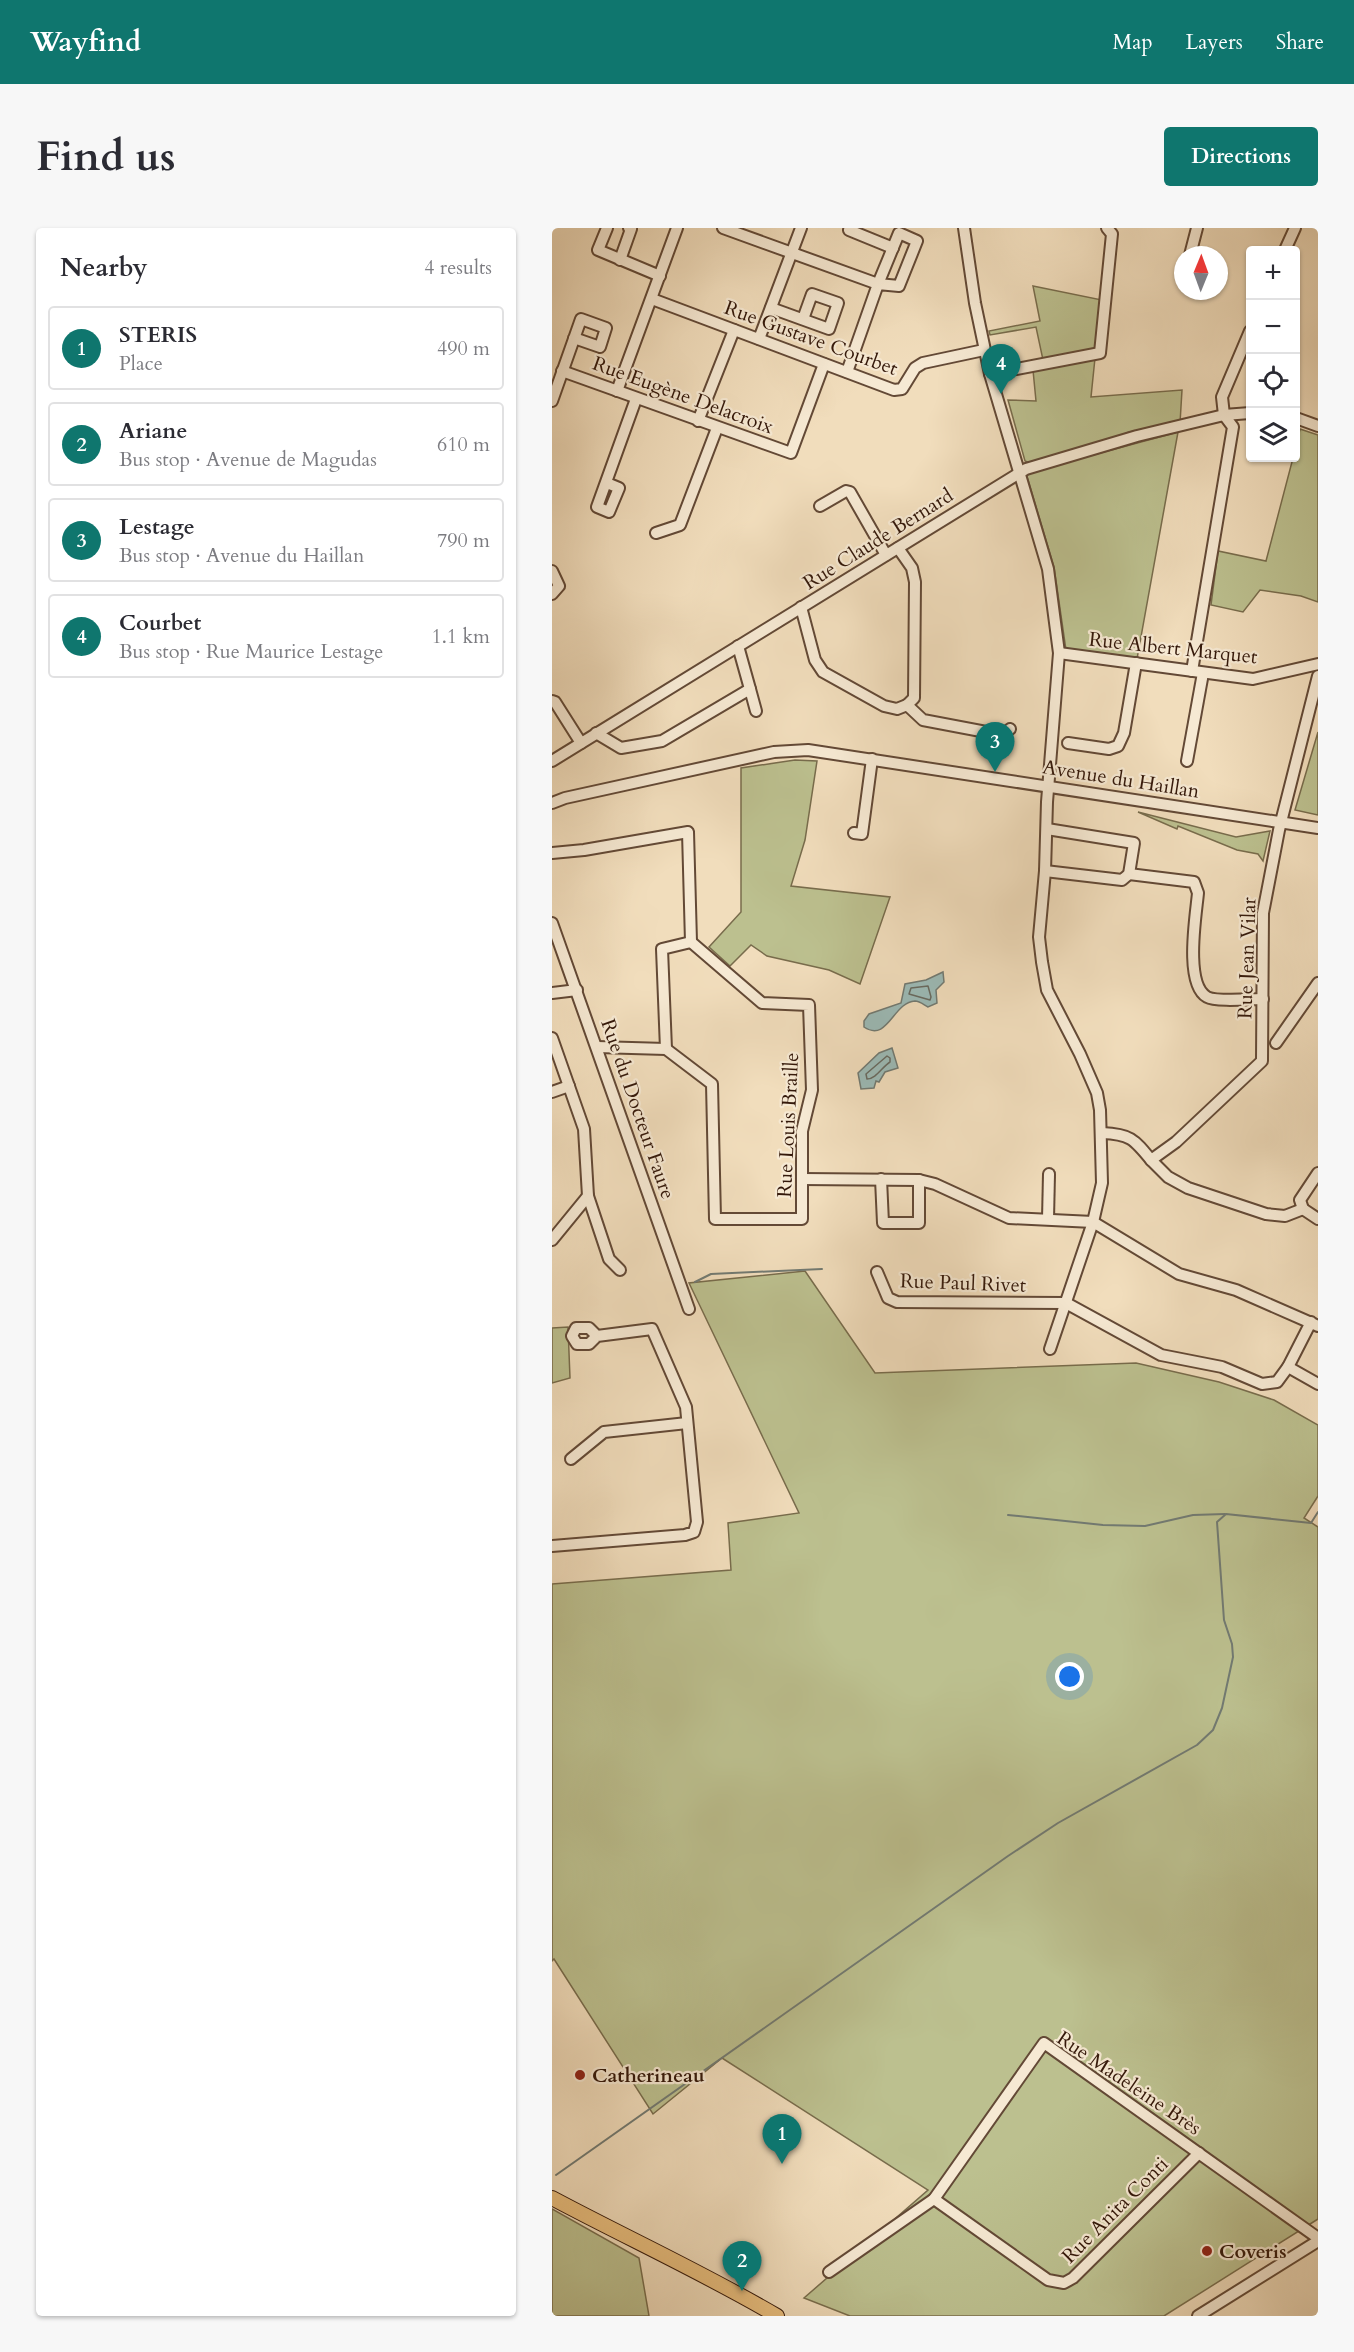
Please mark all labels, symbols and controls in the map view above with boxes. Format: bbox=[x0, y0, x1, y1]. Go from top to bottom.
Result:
text: Wayfind bbox=[30, 23, 141, 61]
text: Map bbox=[1113, 28, 1153, 57]
text: Layers bbox=[1186, 28, 1243, 57]
text: Share bbox=[1276, 28, 1324, 57]
button: Directions bbox=[1164, 127, 1318, 186]
text: Find us bbox=[36, 128, 176, 185]
north arrow bbox=[1174, 246, 1228, 300]
map controls bbox=[1246, 246, 1300, 462]
button: + bbox=[1246, 246, 1300, 300]
text: Nearby bbox=[60, 250, 148, 285]
text: 4 results bbox=[424, 254, 492, 281]
street label: Rue Gustave Courbet bbox=[720, 294, 902, 382]
button: − bbox=[1246, 300, 1300, 354]
text: STERIS bbox=[119, 320, 197, 350]
text: 1 bbox=[76, 335, 87, 362]
text: 490 m bbox=[437, 335, 490, 362]
pin: 4 bbox=[982, 344, 1020, 394]
text: Place bbox=[119, 350, 163, 377]
street label: Rue Eugène Delacroix bbox=[589, 350, 777, 440]
button: locate bbox=[1246, 354, 1300, 408]
button: layers bbox=[1246, 408, 1300, 462]
text: Ariane bbox=[119, 416, 187, 446]
text: 2 bbox=[76, 431, 87, 458]
text: 610 m bbox=[437, 431, 490, 458]
text: Bus stop · Avenue de Magudas bbox=[119, 446, 377, 473]
street label: Rue Claude Bernard bbox=[798, 482, 959, 596]
text: Lestage bbox=[119, 512, 195, 542]
text: 3 bbox=[76, 527, 87, 554]
text: 790 m bbox=[437, 527, 490, 554]
text: Bus stop · Avenue du Haillan bbox=[119, 542, 364, 569]
text: Courbet bbox=[119, 608, 201, 638]
text: 4 bbox=[76, 623, 87, 650]
text: 1.1 km bbox=[431, 623, 490, 650]
street label: Rue Albert Marquet bbox=[1087, 626, 1259, 670]
text: Bus stop · Rue Maurice Lestage bbox=[119, 638, 383, 665]
pin: 3 bbox=[976, 722, 1014, 772]
street label: Avenue du Haillan bbox=[1041, 753, 1202, 805]
street label: Rue Jean Vilar bbox=[1231, 896, 1263, 1019]
street label: Rue du Docteur Faure bbox=[594, 1015, 682, 1203]
street label: Rue Louis Braille bbox=[771, 1052, 805, 1198]
street label: Rue Paul Rivet bbox=[899, 1267, 1027, 1299]
your location bbox=[1055, 1662, 1084, 1691]
street label: Rue Madeleine Brès bbox=[1051, 2025, 1207, 2141]
place label: Catherineau bbox=[592, 2062, 705, 2089]
marker: Catherineau bbox=[573, 2068, 587, 2082]
pin: 1 bbox=[762, 2114, 802, 2164]
street label: Rue Anita Conti bbox=[1056, 2151, 1174, 2269]
place label: Coveris bbox=[1219, 2238, 1287, 2265]
pin: 2 bbox=[722, 2242, 762, 2291]
marker: Coveris bbox=[1200, 2244, 1214, 2258]

